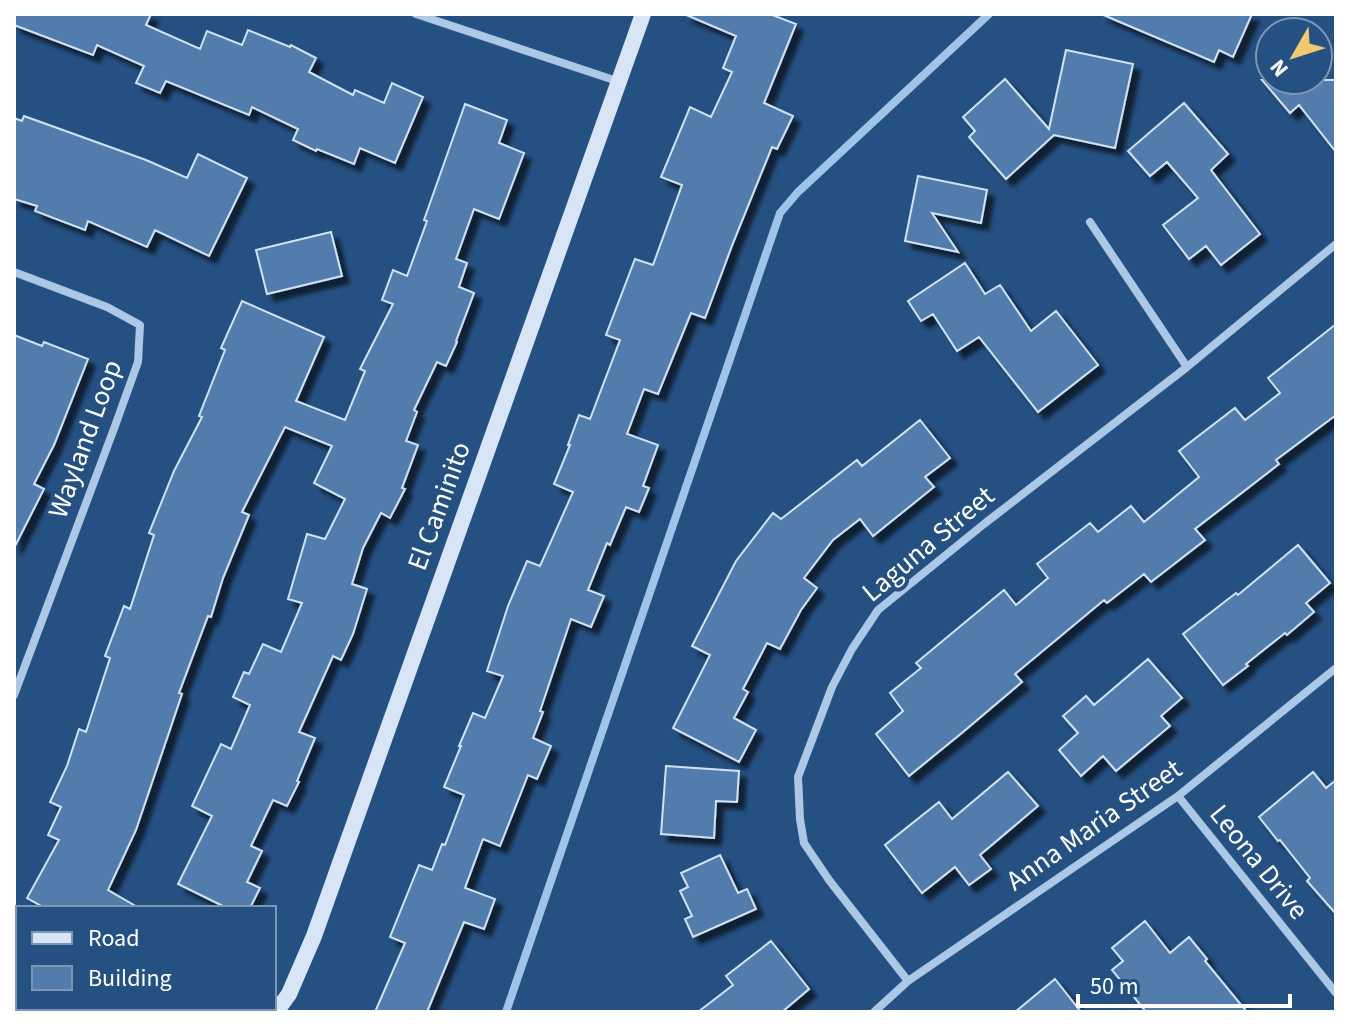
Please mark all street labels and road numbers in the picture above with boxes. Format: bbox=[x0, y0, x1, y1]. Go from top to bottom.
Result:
street label: Wayland Loop bbox=[38, 354, 132, 524]
street label: El Caminito bbox=[397, 436, 481, 576]
street label: Laguna Street bbox=[853, 476, 1003, 611]
street label: Anna Maria Street bbox=[998, 749, 1190, 901]
street label: Leona Drive bbox=[1200, 796, 1318, 928]

